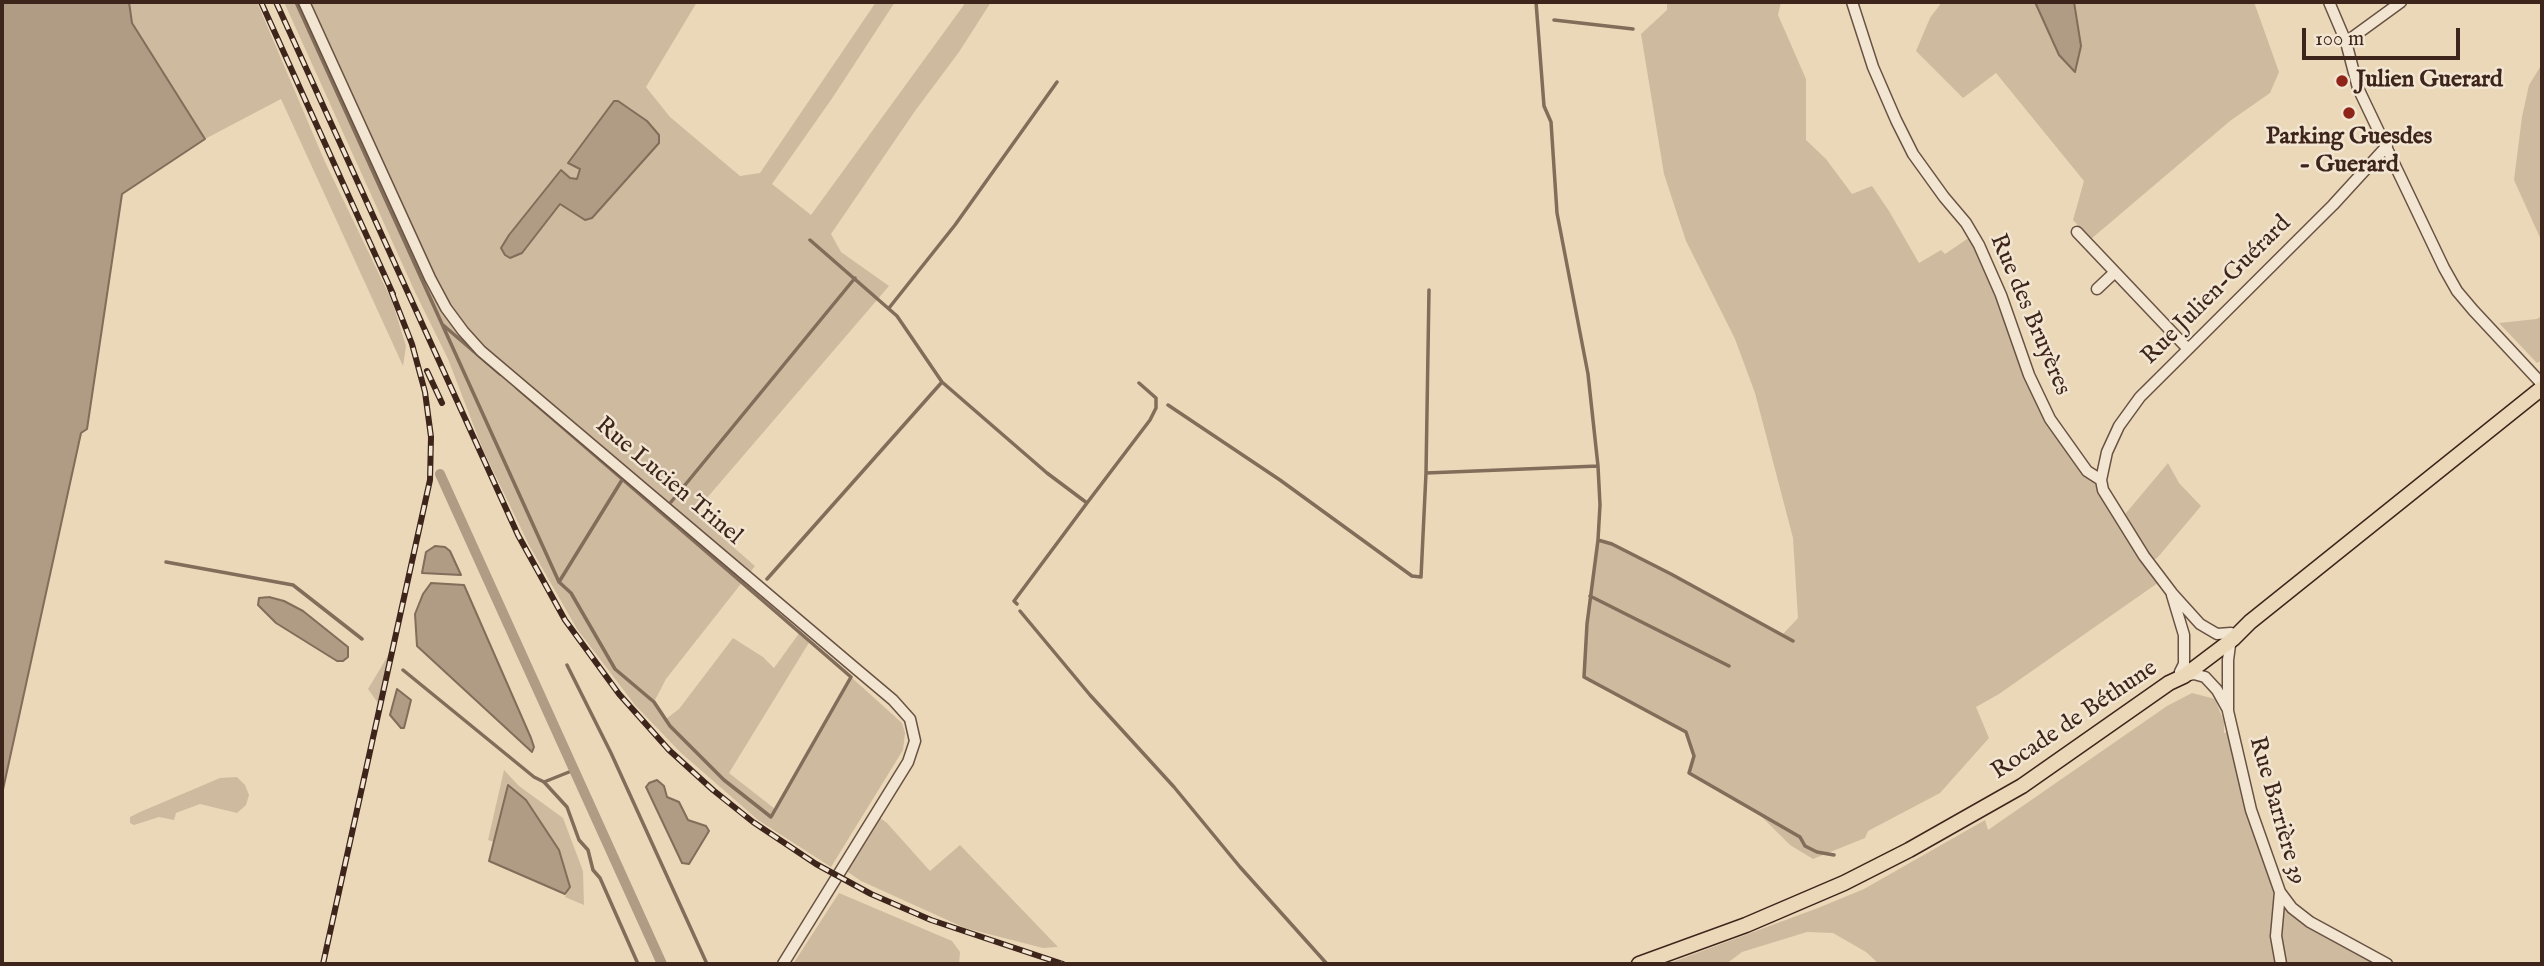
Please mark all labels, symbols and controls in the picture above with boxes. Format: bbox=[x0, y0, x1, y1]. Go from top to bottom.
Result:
scale bar bbox=[2306, 14, 2464, 58]
text: 100 m bbox=[2315, 26, 2364, 53]
place label: Julien Guerard bbox=[2356, 67, 2503, 95]
marker: Julien Guerard bbox=[2334, 73, 2350, 89]
marker: Parking Guesdes - Guerard bbox=[2341, 105, 2357, 121]
place label: Parking Guesdes - Guerard bbox=[2266, 124, 2432, 180]
street label: Rue Julien-Guérard bbox=[2136, 210, 2298, 372]
street label: Rue des Bruyères bbox=[1982, 230, 2076, 400]
street label: Rue Lucien Trinel bbox=[589, 412, 747, 552]
street label: Rocade de Béthune bbox=[1987, 655, 2163, 787]
street label: Rue Barrière 39 bbox=[2241, 734, 2311, 888]

